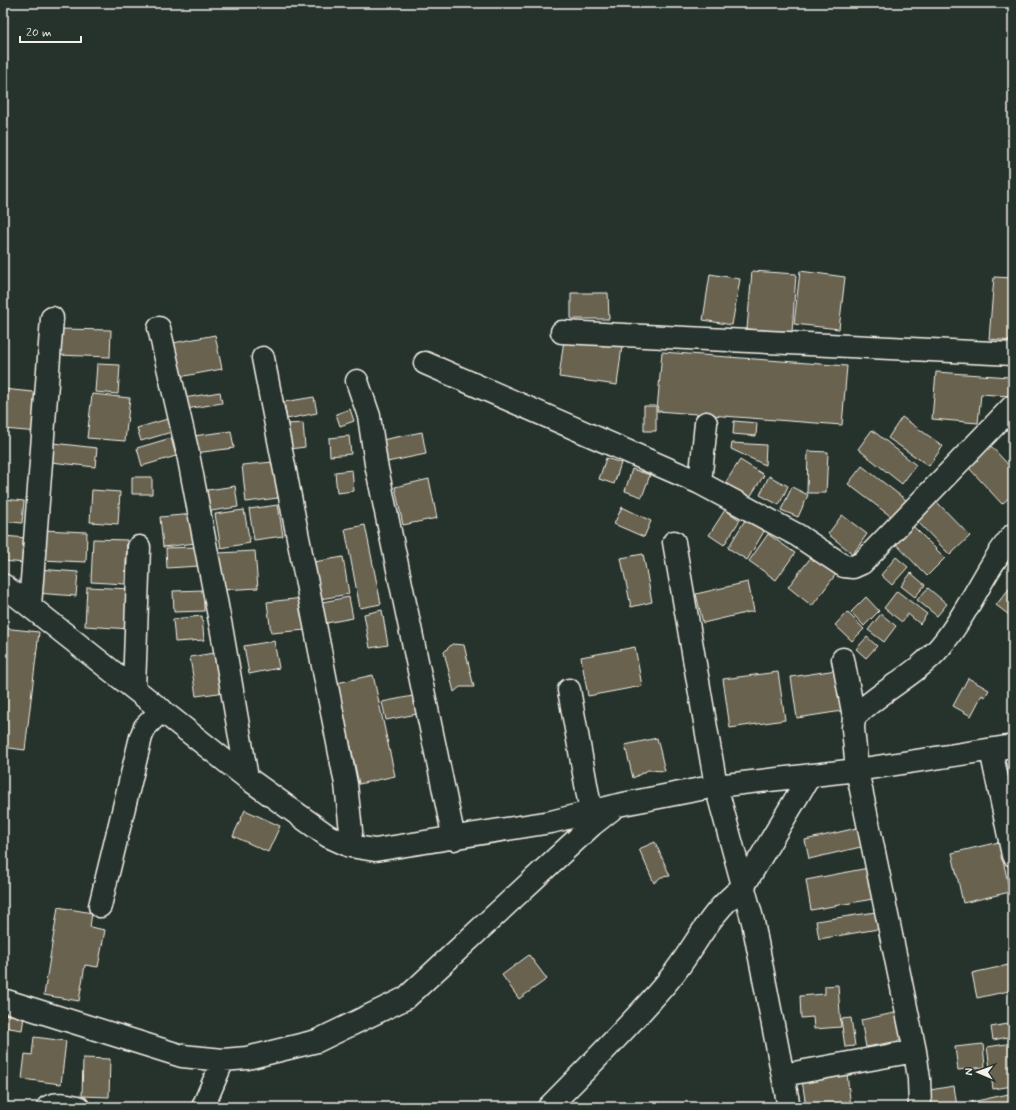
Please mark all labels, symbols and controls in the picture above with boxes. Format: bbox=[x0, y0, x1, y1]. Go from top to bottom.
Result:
scale bar bbox=[20, 18, 81, 44]
text: 20 m bbox=[26, 25, 52, 41]
north arrow bbox=[958, 1052, 998, 1092]
text: N bbox=[962, 1068, 976, 1076]

